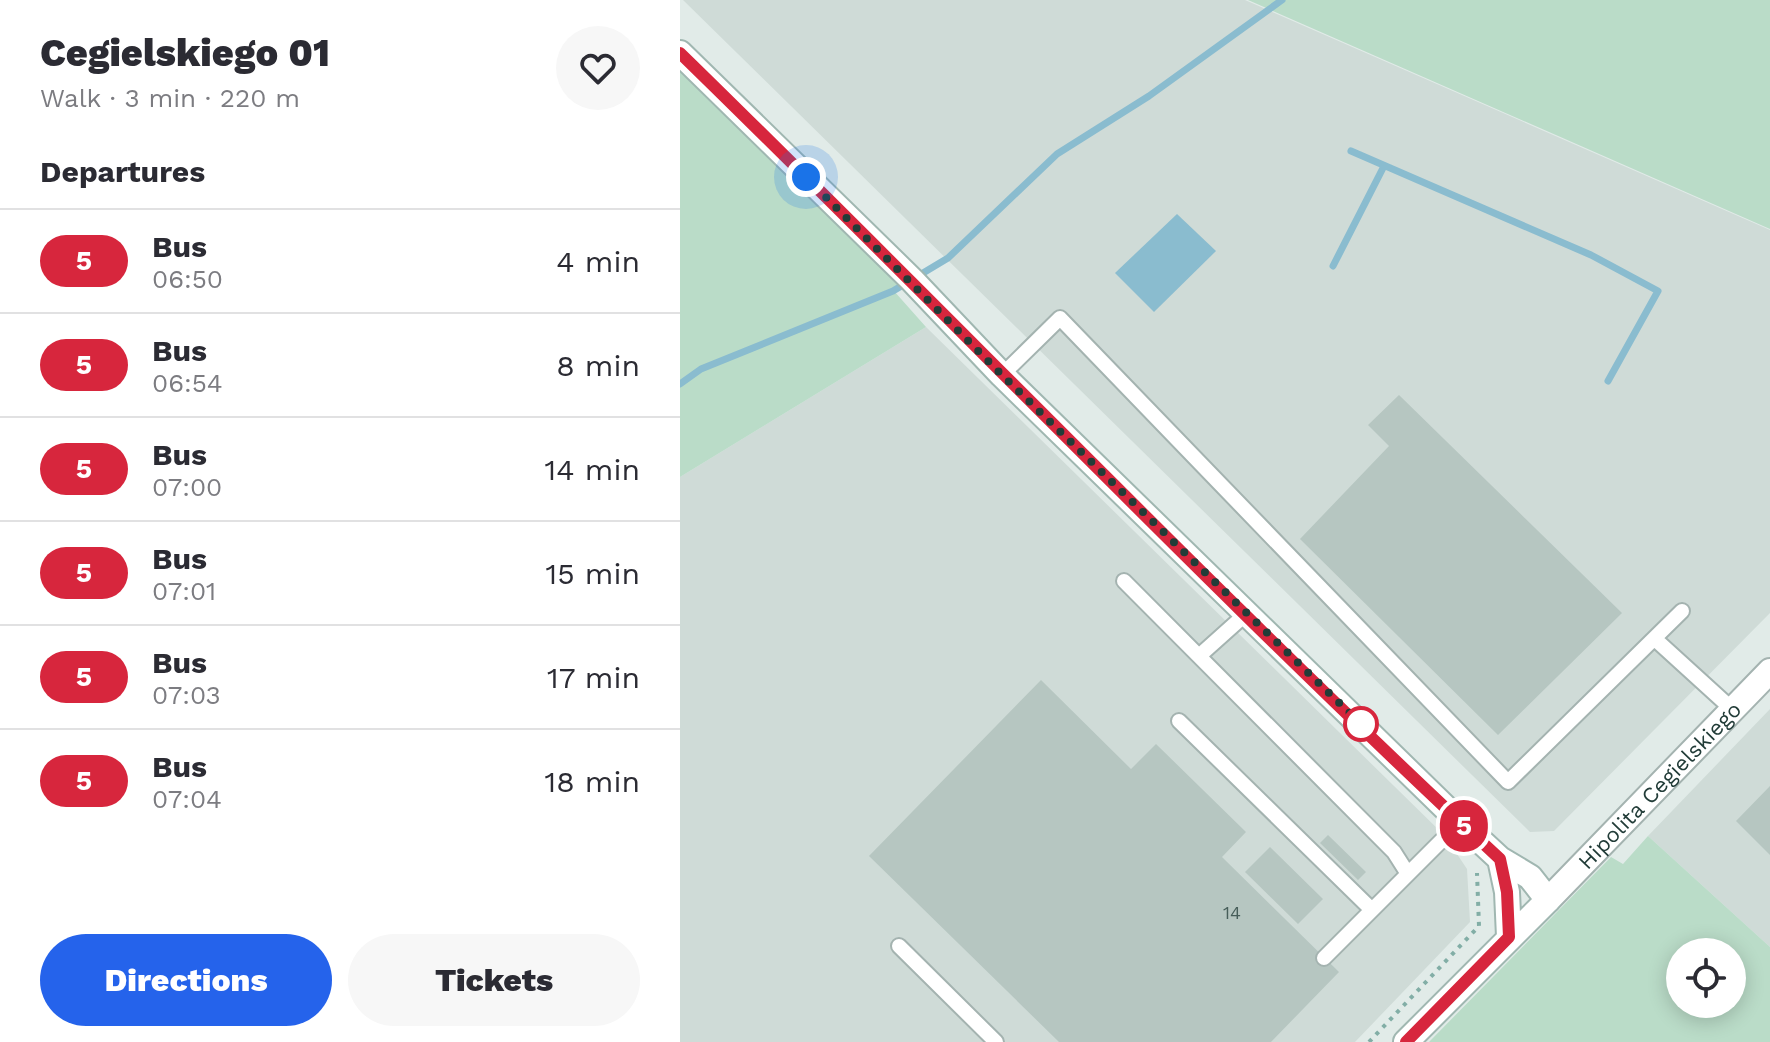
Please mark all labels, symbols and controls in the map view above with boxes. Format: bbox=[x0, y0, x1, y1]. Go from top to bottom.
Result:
button: heart bbox=[556, 26, 640, 110]
text: Cegielskiego 01 bbox=[40, 31, 330, 75]
text: Walk · 3 min · 220 m bbox=[40, 83, 300, 113]
text: Departures bbox=[40, 154, 205, 189]
your location bbox=[786, 157, 826, 197]
text: Bus bbox=[152, 229, 207, 264]
text: 5 bbox=[76, 244, 92, 277]
text: 4 min bbox=[556, 244, 640, 279]
text: 06:50 bbox=[152, 264, 223, 294]
text: Bus bbox=[152, 333, 207, 368]
text: 5 bbox=[76, 348, 92, 381]
text: 8 min bbox=[556, 348, 640, 383]
text: 06:54 bbox=[152, 368, 223, 398]
text: Bus bbox=[152, 437, 207, 472]
text: 5 bbox=[76, 452, 92, 485]
text: 14 min bbox=[545, 452, 640, 487]
text: 07:00 bbox=[152, 472, 222, 502]
text: Bus bbox=[152, 541, 207, 576]
text: 5 bbox=[76, 556, 92, 589]
text: 15 min bbox=[545, 556, 640, 591]
text: 07:01 bbox=[152, 576, 216, 606]
text: Bus bbox=[152, 645, 207, 680]
text: 5 bbox=[76, 660, 92, 693]
text: 17 min bbox=[547, 660, 640, 695]
text: 07:03 bbox=[152, 680, 221, 710]
street label: Hipolita Cegielskiego bbox=[1573, 696, 1746, 874]
unlabelled marker bbox=[1344, 707, 1378, 741]
text: Bus bbox=[152, 749, 207, 784]
text: 5 bbox=[76, 764, 92, 797]
text: 18 min bbox=[544, 764, 640, 799]
text: 07:04 bbox=[152, 784, 222, 814]
line badge: 5 bbox=[1438, 800, 1490, 852]
text: 5 bbox=[1456, 809, 1472, 842]
house number: 14 bbox=[1223, 902, 1241, 923]
button: Directions bbox=[40, 934, 332, 1026]
button: Tickets bbox=[348, 934, 640, 1026]
map controls bbox=[1666, 938, 1746, 1018]
button: locate bbox=[1666, 938, 1746, 1018]

